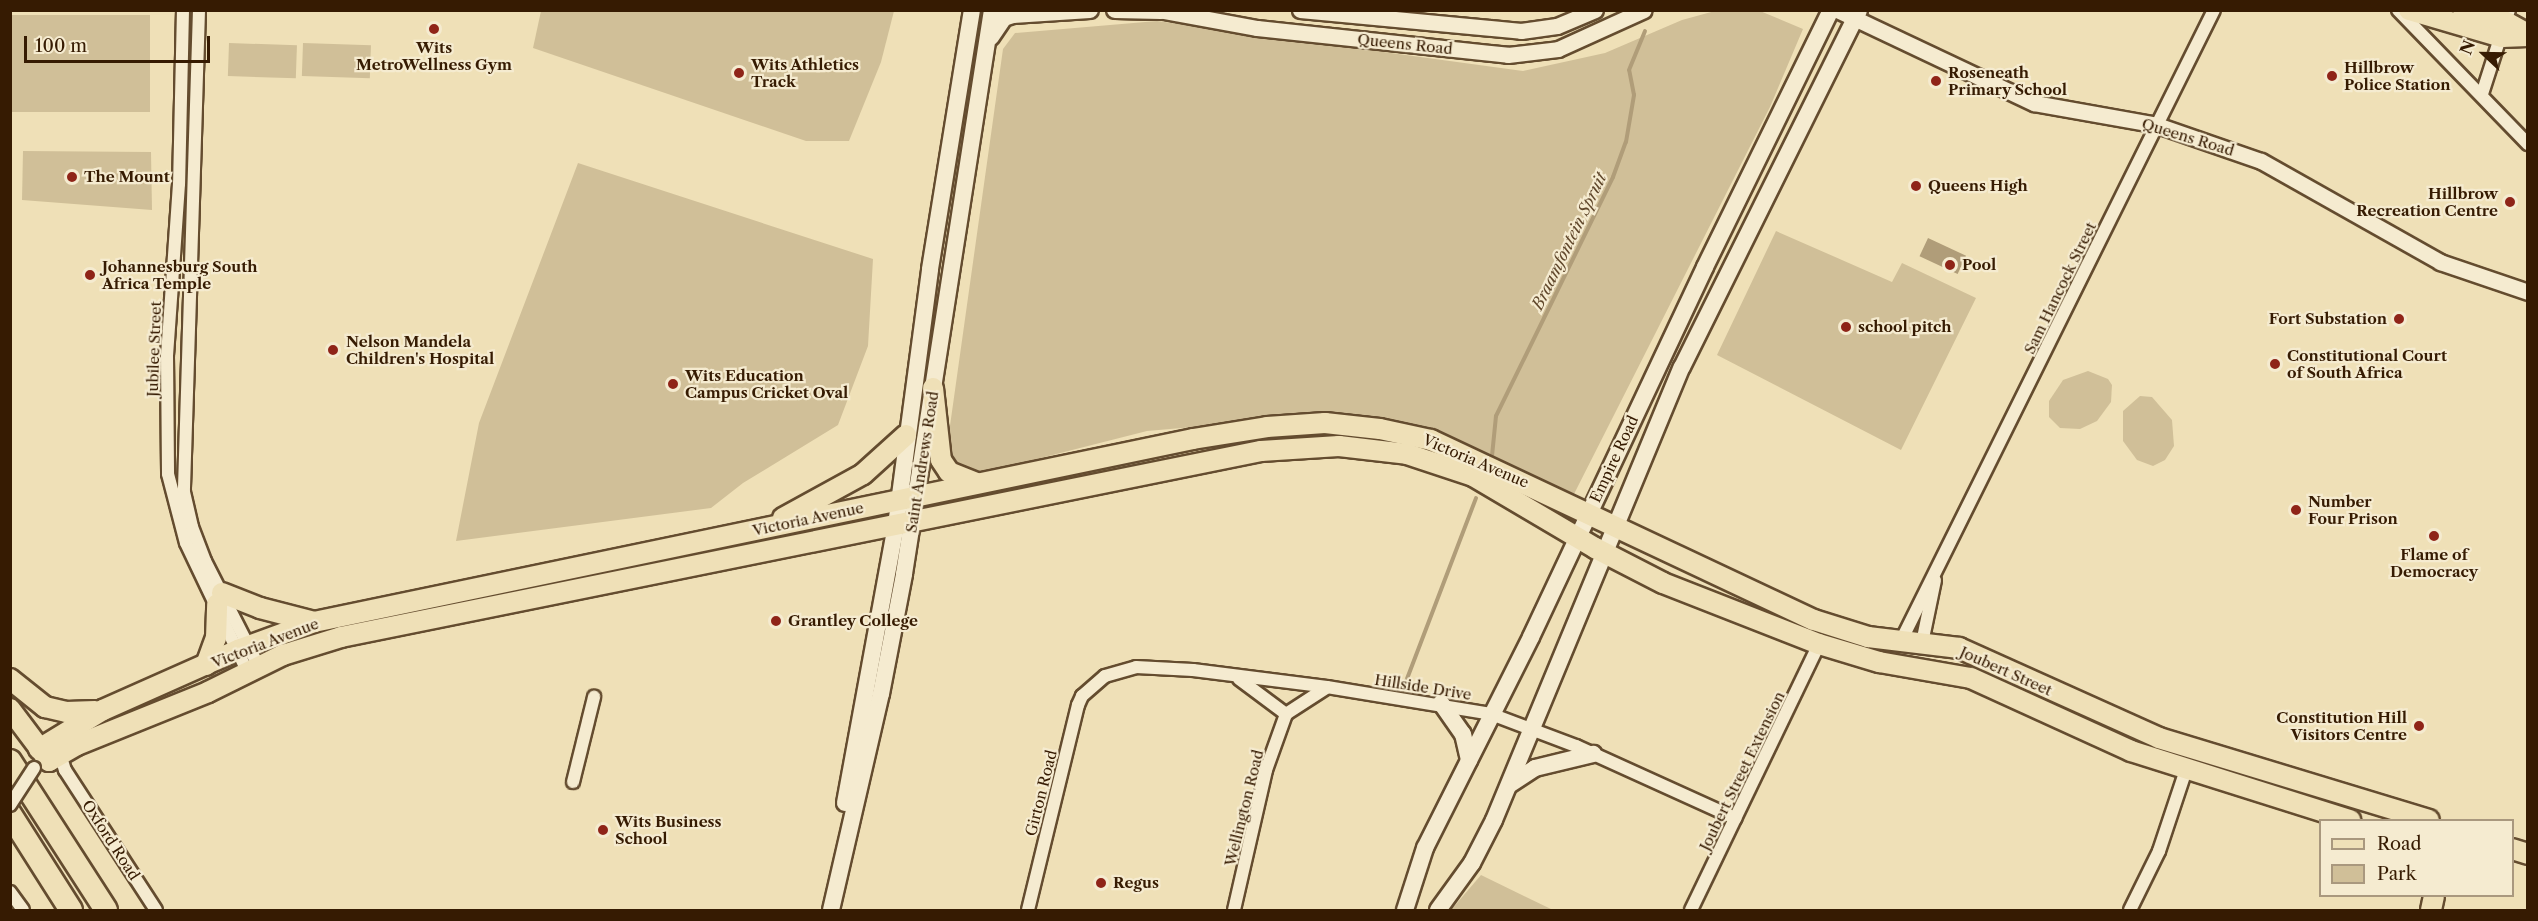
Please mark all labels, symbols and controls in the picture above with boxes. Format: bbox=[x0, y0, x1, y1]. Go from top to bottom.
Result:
marker: Wits MetroWellness Gym bbox=[427, 22, 441, 36]
scale bar bbox=[27, 24, 213, 62]
north arrow bbox=[2454, 24, 2514, 84]
street label: Queens Road bbox=[1357, 30, 1453, 58]
text: 100 m bbox=[35, 35, 87, 57]
text: N bbox=[2455, 37, 2479, 57]
place label: Wits MetroWellness Gym bbox=[356, 38, 512, 73]
place label: Wits Athletics Track bbox=[751, 55, 860, 90]
place label: Hillbrow Police Station bbox=[2344, 58, 2451, 93]
place label: Roseneath Primary School bbox=[1948, 63, 2067, 98]
marker: Wits Athletics Track bbox=[732, 66, 746, 80]
marker: Hillbrow Police Station bbox=[2325, 69, 2339, 83]
marker: Roseneath Primary School bbox=[1929, 74, 1943, 88]
street label: Queens Road bbox=[2140, 114, 2236, 160]
place label: The Mount bbox=[84, 168, 170, 186]
water label: Braamfontein Spruit bbox=[1527, 169, 1611, 313]
marker: The Mount bbox=[65, 170, 79, 184]
place label: Queens High bbox=[1928, 177, 2028, 195]
marker: Queens High bbox=[1909, 179, 1923, 193]
place label: Hillbrow Recreation Centre bbox=[2356, 184, 2498, 219]
marker: Hillbrow Recreation Centre bbox=[2503, 195, 2517, 209]
street label: Sam Hancock Street bbox=[2020, 219, 2100, 357]
place label: Pool bbox=[1962, 256, 1996, 274]
place label: Johannesburg South Africa Temple bbox=[102, 257, 257, 292]
marker: Pool bbox=[1943, 258, 1957, 272]
marker: Johannesburg South Africa Temple bbox=[83, 268, 97, 282]
street label: Jubilee Street bbox=[143, 301, 165, 397]
place label: Fort Substation bbox=[2269, 310, 2387, 328]
marker: Fort Substation bbox=[2392, 312, 2406, 326]
place label: school pitch bbox=[1858, 318, 1952, 336]
marker: school pitch bbox=[1839, 320, 1853, 334]
place label: Nelson Mandela Children's Hospital bbox=[346, 332, 494, 367]
marker: Nelson Mandela Children's Hospital bbox=[324, 341, 342, 359]
place label: Constitutional Court of South Africa bbox=[2287, 346, 2447, 381]
marker: Constitutional Court of South Africa bbox=[2268, 357, 2282, 371]
place label: Wits Education Campus Cricket Oval bbox=[685, 366, 848, 401]
marker: Wits Education Campus Cricket Oval bbox=[666, 377, 680, 391]
street label: Saint Andrews Road bbox=[902, 390, 942, 534]
street label: Empire Road bbox=[1586, 413, 1642, 505]
street label: Victoria Avenue bbox=[1420, 430, 1532, 492]
place label: Number Four Prison bbox=[2308, 492, 2398, 527]
street label: Victoria Avenue bbox=[750, 498, 866, 540]
marker: Number Four Prison bbox=[2289, 503, 2303, 517]
marker: Flame of Democracy bbox=[2427, 529, 2441, 543]
place label: Flame of Democracy bbox=[2390, 545, 2478, 580]
place label: Grantley College bbox=[788, 612, 918, 630]
street label: Victoria Avenue bbox=[209, 614, 321, 672]
marker: Grantley College bbox=[769, 614, 783, 628]
street label: Joubert Street bbox=[1957, 643, 2055, 699]
street label: Hillside Drive bbox=[1373, 670, 1473, 704]
street label: Joubert Street Extension bbox=[1696, 688, 1788, 854]
place label: Constitution Hill Visitors Centre bbox=[2276, 708, 2407, 743]
marker: Constitution Hill Visitors Centre bbox=[2412, 719, 2426, 733]
street label: Girton Road bbox=[1022, 748, 1060, 838]
street label: Wellington Road bbox=[1221, 748, 1267, 868]
street label: Oxford Road bbox=[78, 797, 144, 883]
place label: Wits Business School bbox=[615, 812, 722, 847]
legend bbox=[2319, 819, 2514, 897]
marker: Wits Business School bbox=[596, 823, 610, 837]
text: Road bbox=[2377, 833, 2422, 855]
text: Park bbox=[2377, 863, 2416, 885]
place label: Regus bbox=[1113, 874, 1159, 892]
marker: Regus bbox=[1094, 876, 1108, 890]

